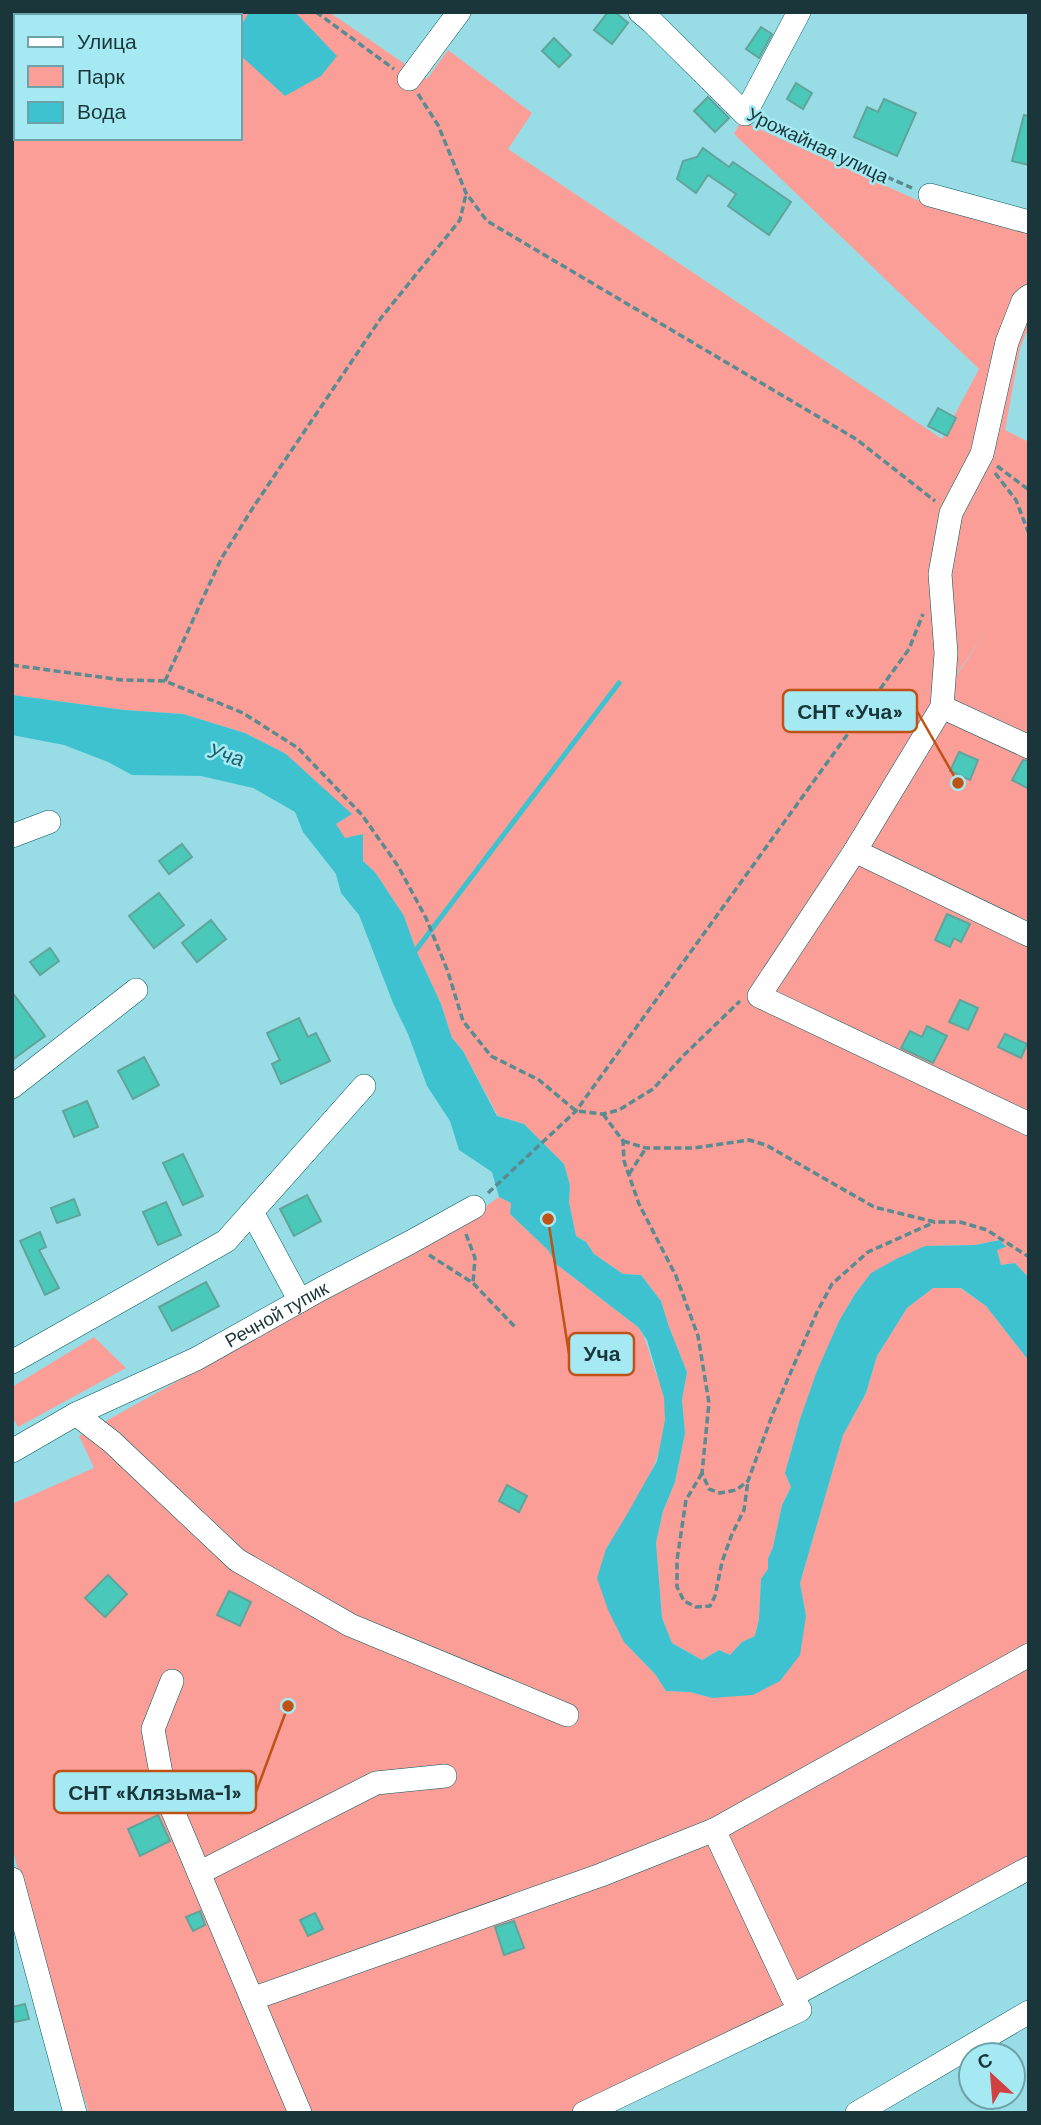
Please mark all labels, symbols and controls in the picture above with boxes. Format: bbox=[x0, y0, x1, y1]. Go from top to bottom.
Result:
legend bbox=[14, 14, 242, 140]
text: Улица bbox=[77, 28, 137, 53]
text: Парк bbox=[77, 63, 125, 88]
text: Вода bbox=[77, 98, 126, 123]
street label: Урожайная улица bbox=[744, 102, 893, 188]
callout: СНТ «Уча» bbox=[783, 690, 917, 732]
text: СНТ «Уча» bbox=[797, 698, 903, 723]
water label: Уча bbox=[205, 736, 247, 771]
street label: Речной тупик bbox=[220, 1275, 332, 1352]
callout: Уча bbox=[569, 1333, 634, 1375]
text: Уча bbox=[584, 1340, 621, 1365]
callout: СНТ «Клязьма-1» bbox=[54, 1771, 256, 1813]
text: СНТ «Клязьма-1» bbox=[68, 1779, 242, 1804]
north arrow bbox=[957, 2041, 1027, 2111]
text: С bbox=[973, 2047, 996, 2074]

